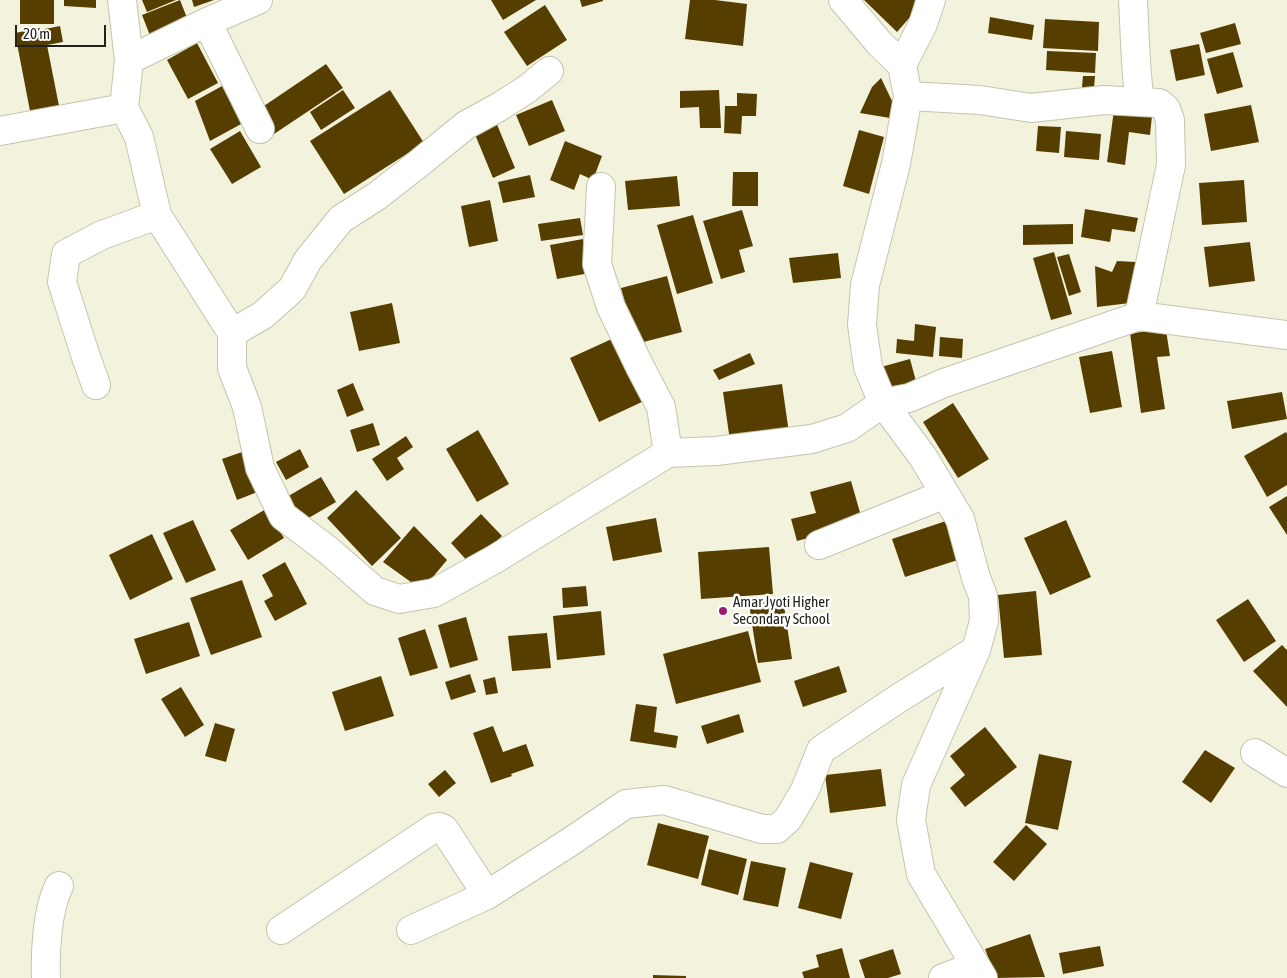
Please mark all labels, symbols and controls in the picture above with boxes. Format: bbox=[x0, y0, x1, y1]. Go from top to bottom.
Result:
scale bar bbox=[18, 15, 109, 47]
text: 20 m bbox=[23, 25, 50, 42]
place label: Amar Jyoti Higher Secondary School bbox=[733, 593, 830, 628]
marker: Amar Jyoti Higher Secondary School bbox=[717, 605, 729, 617]

